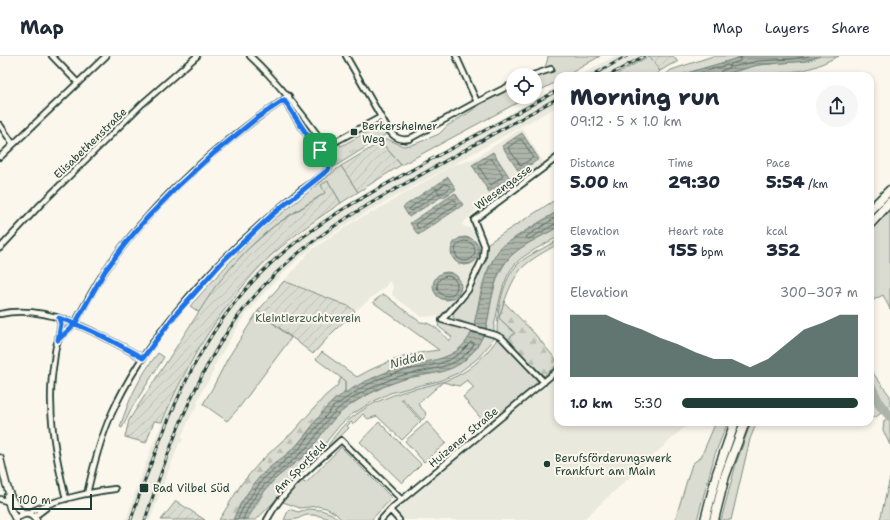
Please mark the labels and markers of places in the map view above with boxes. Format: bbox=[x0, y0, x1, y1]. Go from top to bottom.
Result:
place label: Berkersheimer Weg bbox=[362, 119, 438, 147]
marker: Berkersheimer Weg bbox=[349, 127, 359, 137]
pin bbox=[303, 133, 337, 167]
place label: Berufsförderungswerk Frankfurt am Main bbox=[555, 451, 672, 479]
marker: Berufsförderungswerk Frankfurt am Main bbox=[542, 459, 552, 469]
place label: Bad Vilbel Süd bbox=[153, 481, 230, 496]
marker: Bad Vilbel Süd bbox=[138, 482, 150, 494]

